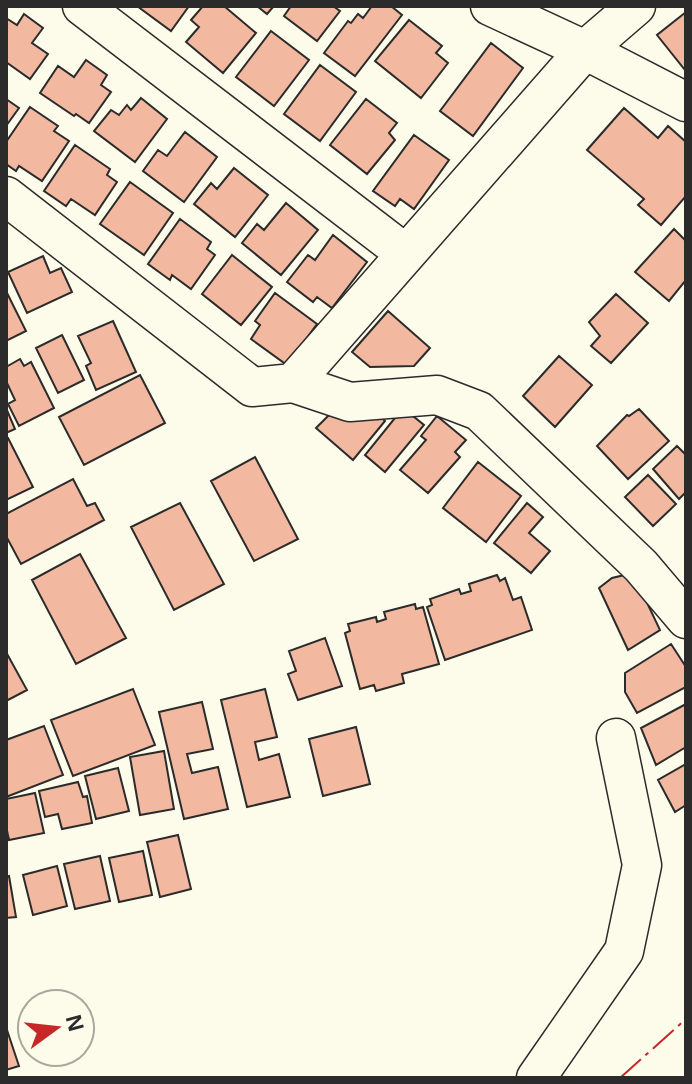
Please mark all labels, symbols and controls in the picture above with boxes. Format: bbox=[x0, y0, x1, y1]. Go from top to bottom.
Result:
north arrow bbox=[16, 988, 96, 1068]
text: N bbox=[61, 1012, 89, 1034]

